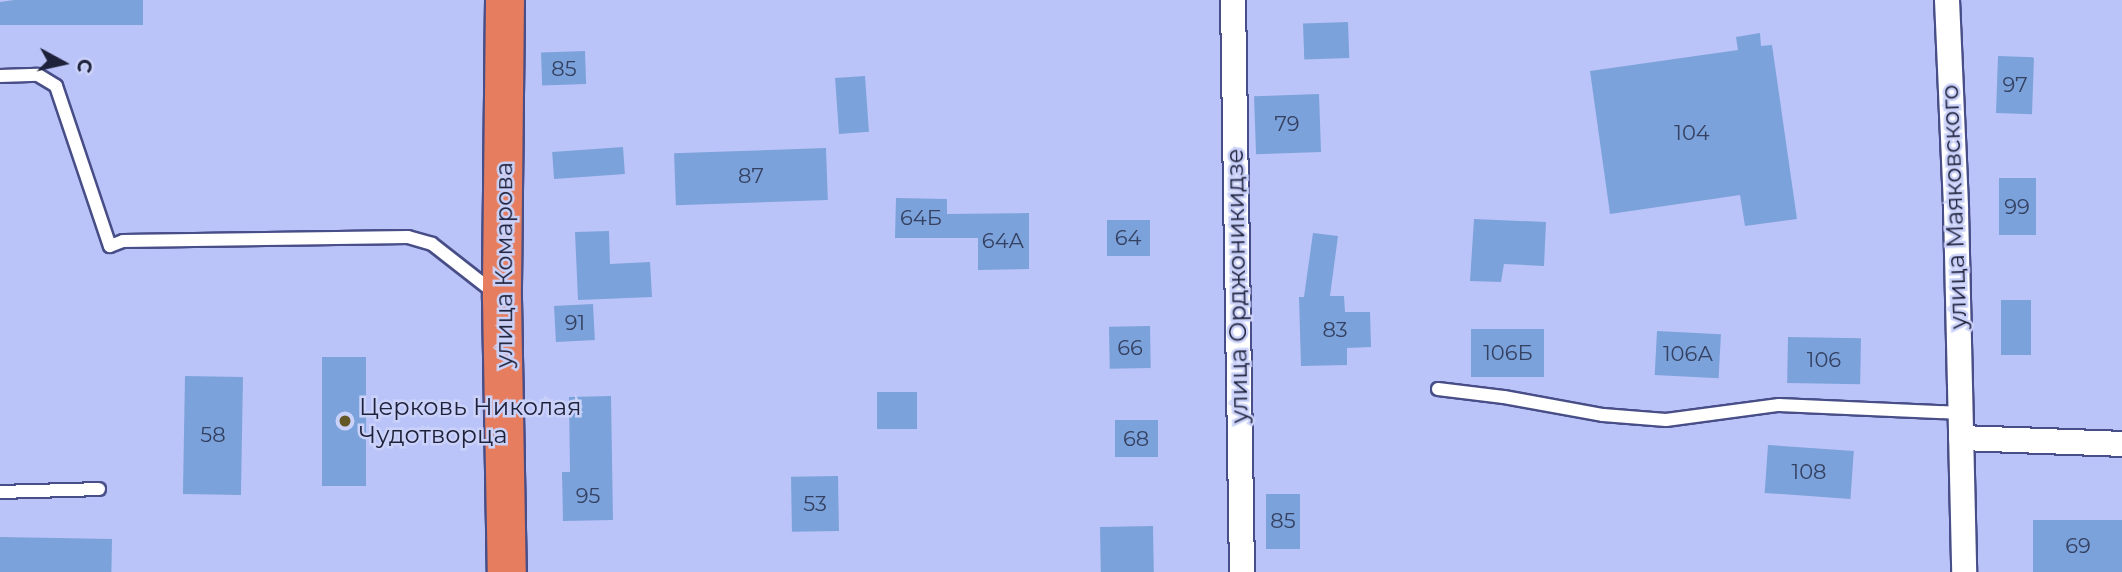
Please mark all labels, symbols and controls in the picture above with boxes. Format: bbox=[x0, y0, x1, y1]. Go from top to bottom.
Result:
north arrow bbox=[28, 28, 98, 98]
house number: 85 bbox=[551, 56, 577, 82]
text: С bbox=[72, 58, 97, 74]
house number: 97 bbox=[2003, 72, 2027, 98]
street label: улица Маяковского bbox=[1935, 84, 1973, 330]
house number: 79 bbox=[1274, 111, 1300, 137]
house number: 104 bbox=[1674, 120, 1710, 146]
street label: улица Орджоникидзе bbox=[1220, 148, 1254, 424]
street label: улица Комарова bbox=[490, 162, 518, 368]
house number: 87 bbox=[738, 163, 764, 189]
house number: 99 bbox=[2004, 194, 2030, 220]
house number: 64Б bbox=[900, 205, 942, 231]
house number: 64 bbox=[1115, 225, 1141, 251]
house number: 64А bbox=[982, 228, 1024, 254]
house number: 91 bbox=[565, 310, 585, 336]
house number: 83 bbox=[1322, 317, 1348, 343]
house number: 66 bbox=[1117, 335, 1143, 361]
house number: 106Б bbox=[1483, 340, 1533, 366]
house number: 106А bbox=[1663, 341, 1713, 367]
house number: 106 bbox=[1807, 347, 1841, 373]
place label: Церковь Николая Чудотворца bbox=[359, 393, 582, 449]
marker: Церковь Николая Чудотворца bbox=[337, 413, 353, 429]
house number: 58 bbox=[200, 422, 226, 448]
house number: 68 bbox=[1123, 426, 1149, 452]
house number: 108 bbox=[1792, 459, 1826, 485]
house number: 95 bbox=[576, 483, 600, 509]
house number: 53 bbox=[803, 491, 827, 517]
house number: 85 bbox=[1270, 508, 1296, 534]
house number: 69 bbox=[2065, 533, 2091, 559]

